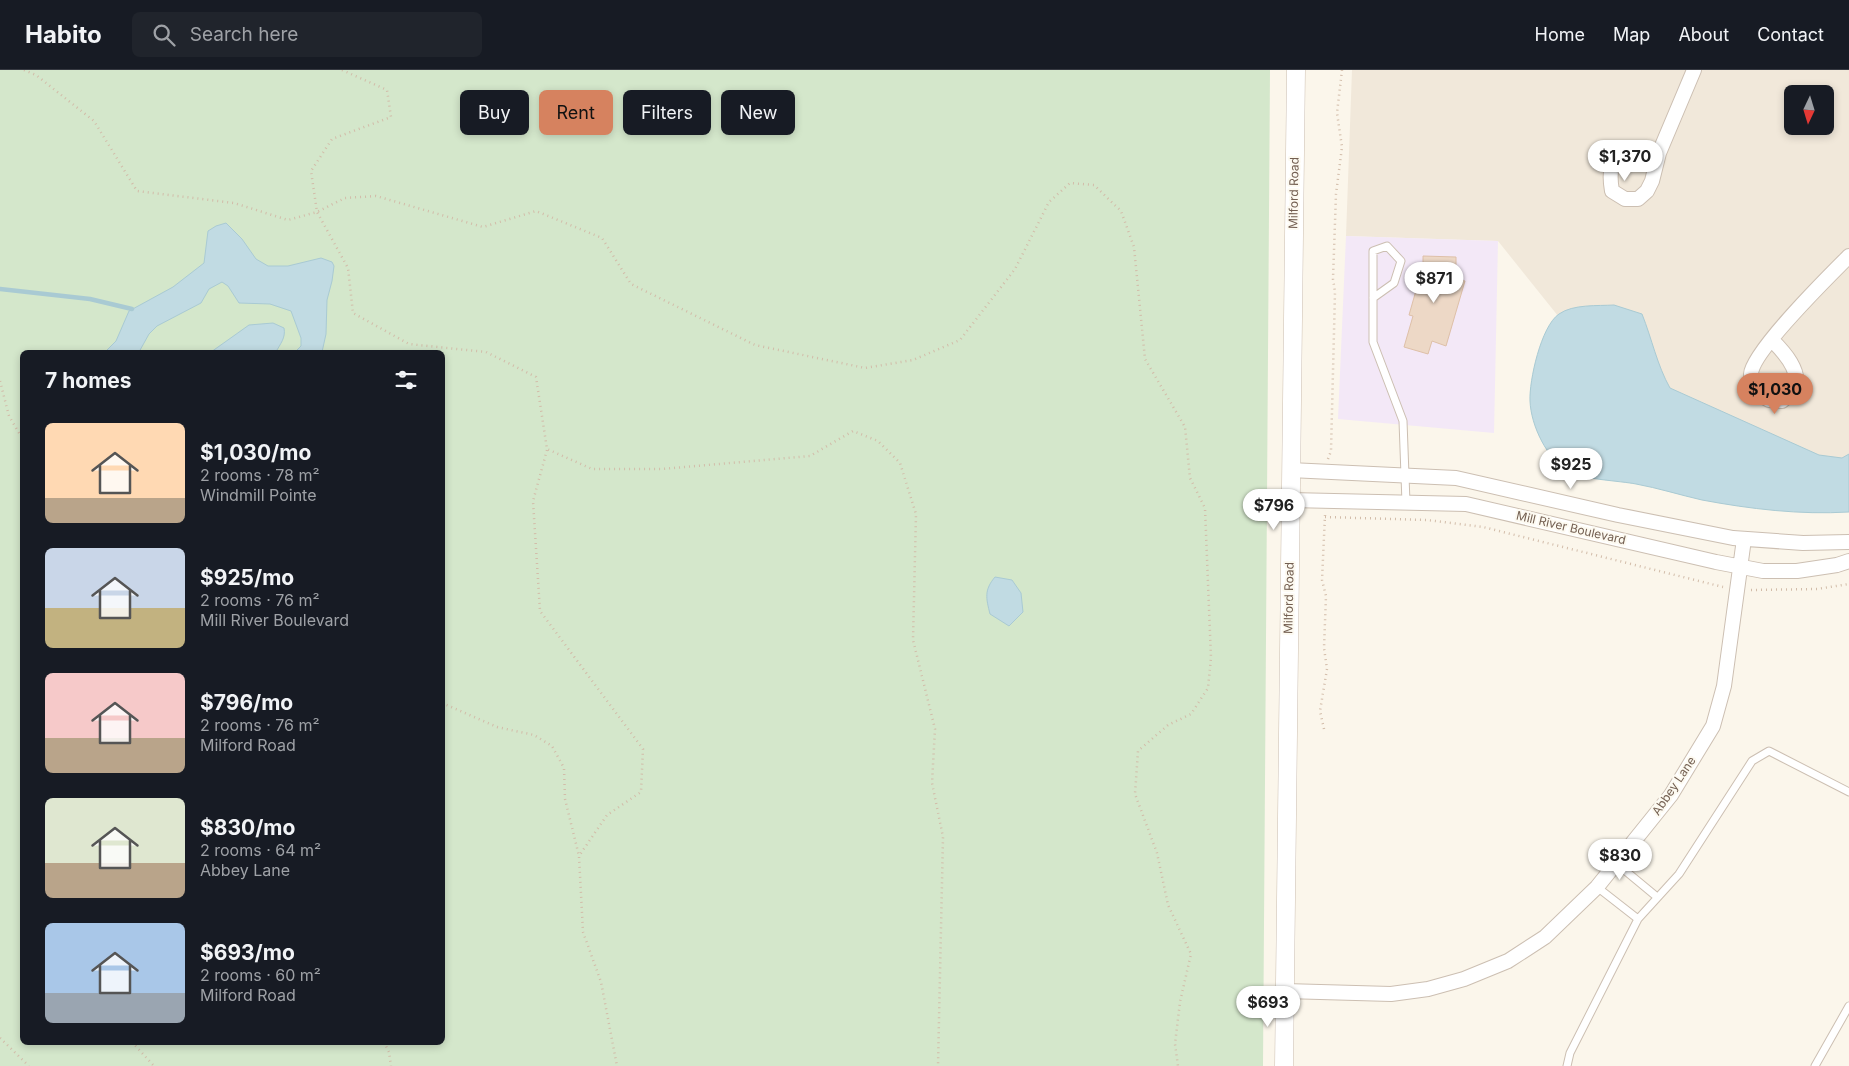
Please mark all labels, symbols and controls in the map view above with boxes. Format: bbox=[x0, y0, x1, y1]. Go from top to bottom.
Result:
search box bbox=[132, 12, 482, 57]
text: Habito bbox=[25, 20, 102, 49]
icon: search bbox=[150, 21, 178, 49]
text: Search here bbox=[190, 23, 298, 46]
text: Home bbox=[1535, 24, 1585, 45]
text: Map bbox=[1613, 24, 1650, 45]
text: About bbox=[1678, 24, 1729, 45]
text: Contact bbox=[1757, 24, 1824, 45]
north arrow bbox=[1784, 85, 1834, 135]
map controls bbox=[1784, 85, 1834, 135]
chip: Buy bbox=[460, 90, 529, 135]
chip: Rent bbox=[539, 90, 613, 135]
chip: Filters bbox=[623, 90, 711, 135]
chip: New bbox=[721, 90, 795, 135]
pin: $1,370 bbox=[1584, 140, 1666, 182]
text: $1,370 bbox=[1599, 146, 1651, 166]
street label: Milford Road bbox=[1285, 157, 1302, 229]
pin: $871 bbox=[1404, 262, 1464, 304]
text: $871 bbox=[1415, 268, 1453, 288]
icon: filters bbox=[392, 366, 420, 394]
text: 7 homes bbox=[45, 368, 132, 393]
pin: $1,030 bbox=[1734, 372, 1816, 415]
text: $1,030 bbox=[1748, 379, 1802, 399]
text: $1,030/mo bbox=[200, 440, 311, 465]
icon: home bbox=[85, 443, 145, 503]
pin: $925 bbox=[1541, 448, 1601, 490]
text: $925 bbox=[1550, 454, 1592, 474]
text: 2 rooms · 78 m² bbox=[200, 465, 320, 485]
text: Windmill Pointe bbox=[200, 485, 317, 505]
pin: $796 bbox=[1244, 488, 1304, 531]
text: $796 bbox=[1254, 495, 1294, 515]
street label: Mill River Boulevard bbox=[1515, 508, 1627, 547]
street label: Milford Road bbox=[1280, 562, 1297, 634]
text: $925/mo bbox=[200, 565, 294, 590]
icon: home bbox=[85, 568, 145, 628]
text: 2 rooms · 76 m² bbox=[200, 590, 320, 610]
text: Mill River Boulevard bbox=[200, 610, 349, 630]
text: $796/mo bbox=[200, 690, 293, 715]
icon: home bbox=[85, 693, 145, 753]
text: 2 rooms · 76 m² bbox=[200, 715, 320, 735]
text: Milford Road bbox=[200, 735, 296, 755]
street label: Abbey Lane bbox=[1649, 754, 1699, 818]
text: $830/mo bbox=[200, 815, 295, 840]
icon: home bbox=[85, 818, 145, 878]
pin: $830 bbox=[1590, 838, 1650, 881]
text: 2 rooms · 64 m² bbox=[200, 840, 321, 860]
text: $830 bbox=[1599, 845, 1641, 865]
text: Abbey Lane bbox=[200, 860, 290, 880]
text: $693/mo bbox=[200, 940, 295, 965]
icon: home bbox=[85, 943, 145, 1003]
text: 2 rooms · 60 m² bbox=[200, 965, 321, 985]
text: Milford Road bbox=[200, 985, 296, 1005]
pin: $693 bbox=[1238, 986, 1298, 1028]
text: $693 bbox=[1247, 992, 1289, 1012]

